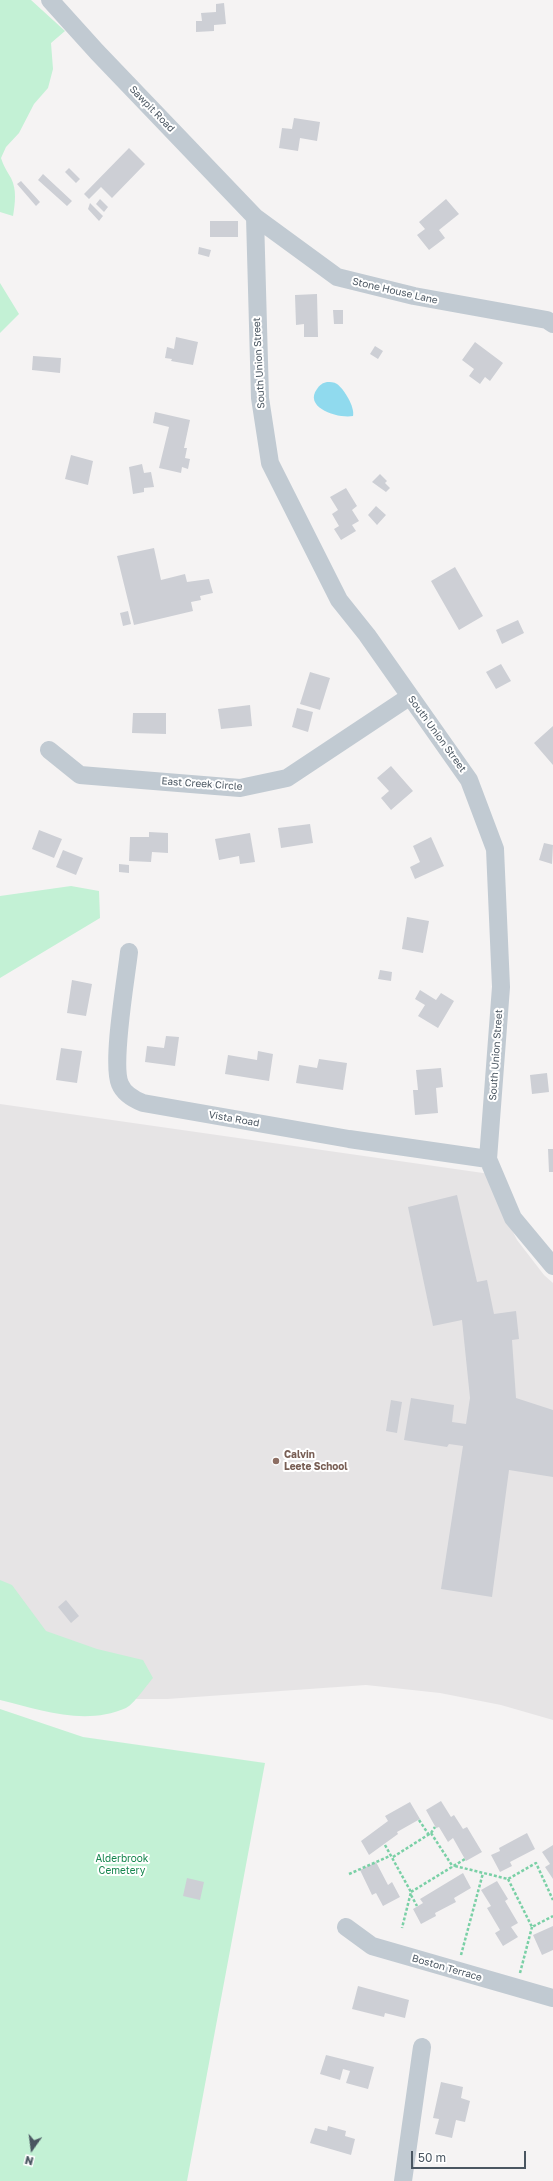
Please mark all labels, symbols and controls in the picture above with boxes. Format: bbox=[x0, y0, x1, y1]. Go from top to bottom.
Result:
street label: Sawpit Road bbox=[127, 83, 177, 135]
street label: Stone House Lane bbox=[351, 275, 439, 307]
street label: South Union Street bbox=[251, 317, 267, 409]
street label: South Union Street bbox=[405, 693, 469, 775]
street label: East Creek Circle bbox=[161, 775, 243, 793]
street label: South Union Street bbox=[487, 1009, 505, 1101]
street label: Vista Road bbox=[208, 1109, 260, 1129]
place label: Calvin Leete School bbox=[284, 1449, 348, 1472]
marker: Calvin Leete School bbox=[271, 1456, 281, 1466]
park label: Alderbrook Cemetery bbox=[95, 1853, 149, 1876]
street label: Boston Terrace bbox=[411, 1952, 483, 1984]
north arrow bbox=[12, 2129, 52, 2169]
scale bar bbox=[413, 2143, 528, 2169]
text: 50 m bbox=[418, 2150, 446, 2165]
text: N bbox=[23, 2154, 35, 2168]

